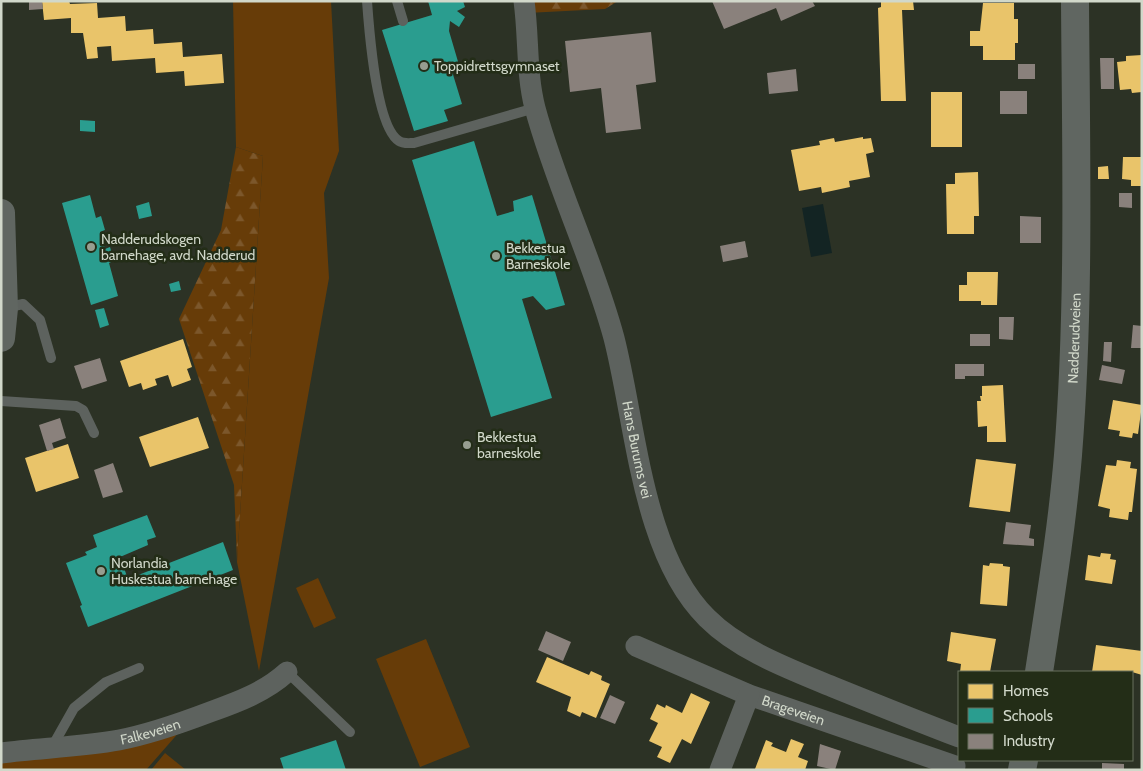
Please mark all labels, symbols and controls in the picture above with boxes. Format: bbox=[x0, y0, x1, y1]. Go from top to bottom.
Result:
place label: Toppidrettsgymnaset bbox=[434, 57, 560, 75]
marker: Toppidrettsgymnaset bbox=[418, 60, 430, 72]
place label: Nadderudskogen barnehage, avd. Nadderud bbox=[101, 230, 255, 264]
place label: Bekkestua Barneskole bbox=[506, 239, 570, 273]
marker: Nadderudskogen barnehage, avd. Nadderud bbox=[85, 241, 97, 253]
marker: Bekkestua Barneskole bbox=[490, 250, 502, 262]
street label: Nadderudveien bbox=[1064, 292, 1085, 384]
street label: Hans Burums vei bbox=[618, 400, 656, 500]
place label: Bekkestua barneskole bbox=[477, 428, 541, 462]
marker: Bekkestua barneskole bbox=[461, 439, 473, 451]
place label: Norlandia Huskestua barnehage bbox=[111, 554, 237, 588]
marker: Norlandia Huskestua barnehage bbox=[95, 565, 107, 577]
legend bbox=[958, 671, 1133, 761]
text: Homes bbox=[1003, 682, 1049, 700]
street label: Brageveien bbox=[759, 691, 827, 729]
text: Schools bbox=[1003, 707, 1053, 725]
street label: Falkeveien bbox=[119, 714, 183, 749]
text: Industry bbox=[1003, 732, 1055, 750]

